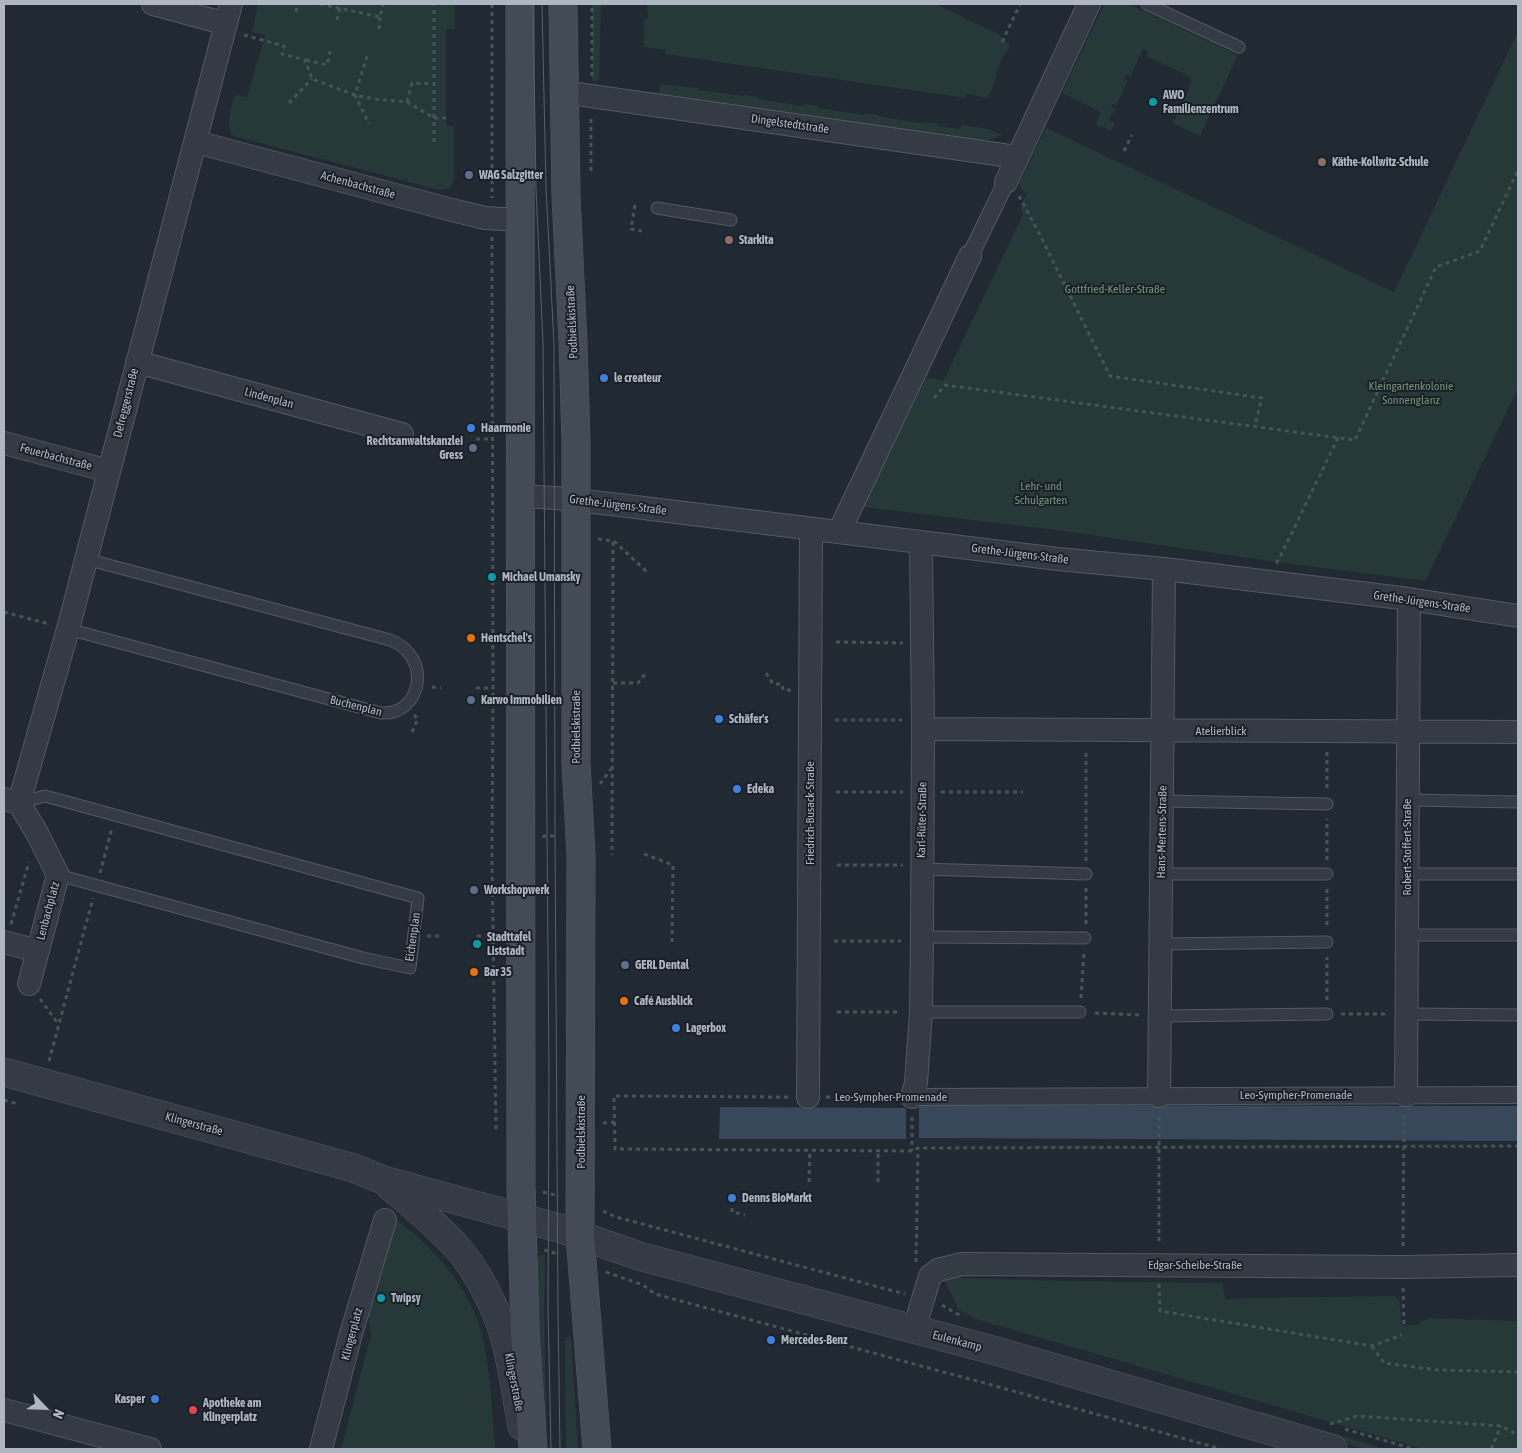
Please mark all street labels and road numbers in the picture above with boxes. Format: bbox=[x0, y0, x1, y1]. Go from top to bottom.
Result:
street label: Dingelstedtstraße bbox=[750, 111, 830, 137]
street label: Achenbachstraße bbox=[319, 168, 397, 202]
street label: Podbielskistraße bbox=[563, 285, 581, 359]
street label: Defreggerstraße bbox=[110, 367, 142, 439]
street label: Lindenplan bbox=[243, 385, 295, 411]
street label: Feuerbachstraße bbox=[18, 440, 94, 474]
street label: Grethe-Jürgens-Straße bbox=[569, 492, 667, 518]
street label: Grethe-Jürgens-Straße bbox=[971, 541, 1069, 567]
street label: Grethe-Jürgens-Straße bbox=[1373, 588, 1471, 616]
street label: Podbielskistraße bbox=[569, 690, 583, 764]
street label: Buchenplan bbox=[328, 693, 384, 719]
street label: Atelierblick bbox=[1196, 724, 1246, 738]
street label: Friedrich-Busack-Straße bbox=[803, 761, 817, 865]
street label: Karl-Rüter-Straße bbox=[914, 782, 930, 858]
street label: Hans-Mertens-Straße bbox=[1154, 785, 1170, 879]
street label: Robert-Stoffert-Straße bbox=[1400, 799, 1414, 895]
street label: Lenbachplatz bbox=[33, 880, 63, 942]
street label: Eichenplan bbox=[402, 911, 424, 963]
street label: Leo-Sympher-Promenade bbox=[1240, 1088, 1352, 1102]
street label: Leo-Sympher-Promenade bbox=[835, 1090, 947, 1104]
street label: Podbielskistraße bbox=[574, 1095, 588, 1169]
street label: Klingerstraße bbox=[164, 1109, 224, 1139]
street label: Edgar-Scheibe-Straße bbox=[1148, 1258, 1242, 1272]
street label: Klingerplatz bbox=[338, 1306, 366, 1362]
street label: Eulenkamp bbox=[931, 1328, 983, 1354]
street label: Klingerstraße bbox=[501, 1352, 527, 1412]

